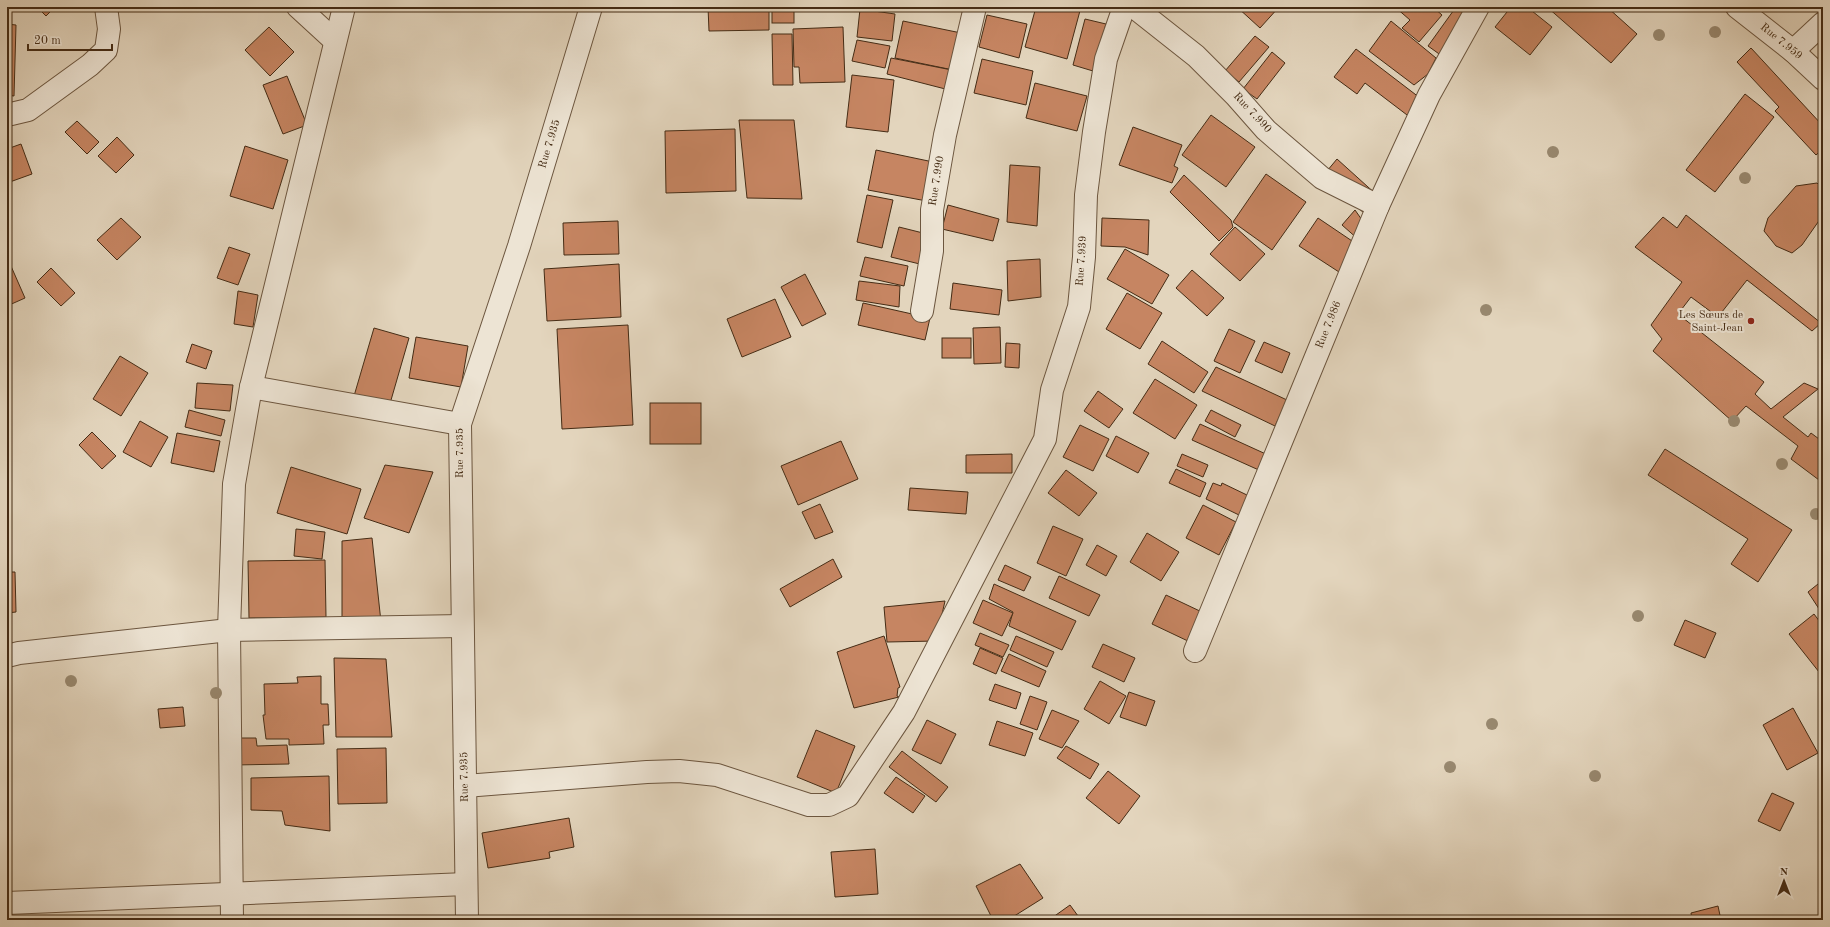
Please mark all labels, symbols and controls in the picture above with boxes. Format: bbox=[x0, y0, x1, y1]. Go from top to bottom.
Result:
street label: Rue 7.959 bbox=[1758, 22, 1804, 62]
scale bar bbox=[28, 26, 112, 52]
text: 20 m bbox=[34, 35, 61, 47]
street label: Rue 7.990 bbox=[1231, 91, 1273, 135]
street label: Rue 7.935 bbox=[537, 118, 563, 170]
street label: Rue 7.990 bbox=[928, 155, 946, 207]
street label: Rue 7.939 bbox=[1075, 235, 1089, 287]
street label: Rue 7.986 bbox=[1314, 300, 1344, 350]
place label: Les Sœurs de Saint-Jean bbox=[1678, 310, 1743, 334]
marker: Les Sœurs de Saint-Jean bbox=[1746, 316, 1756, 326]
street label: Rue 7.935 bbox=[455, 428, 466, 478]
street label: Rue 7.935 bbox=[459, 752, 471, 802]
north arrow bbox=[1764, 861, 1804, 901]
text: N bbox=[1780, 867, 1789, 878]

